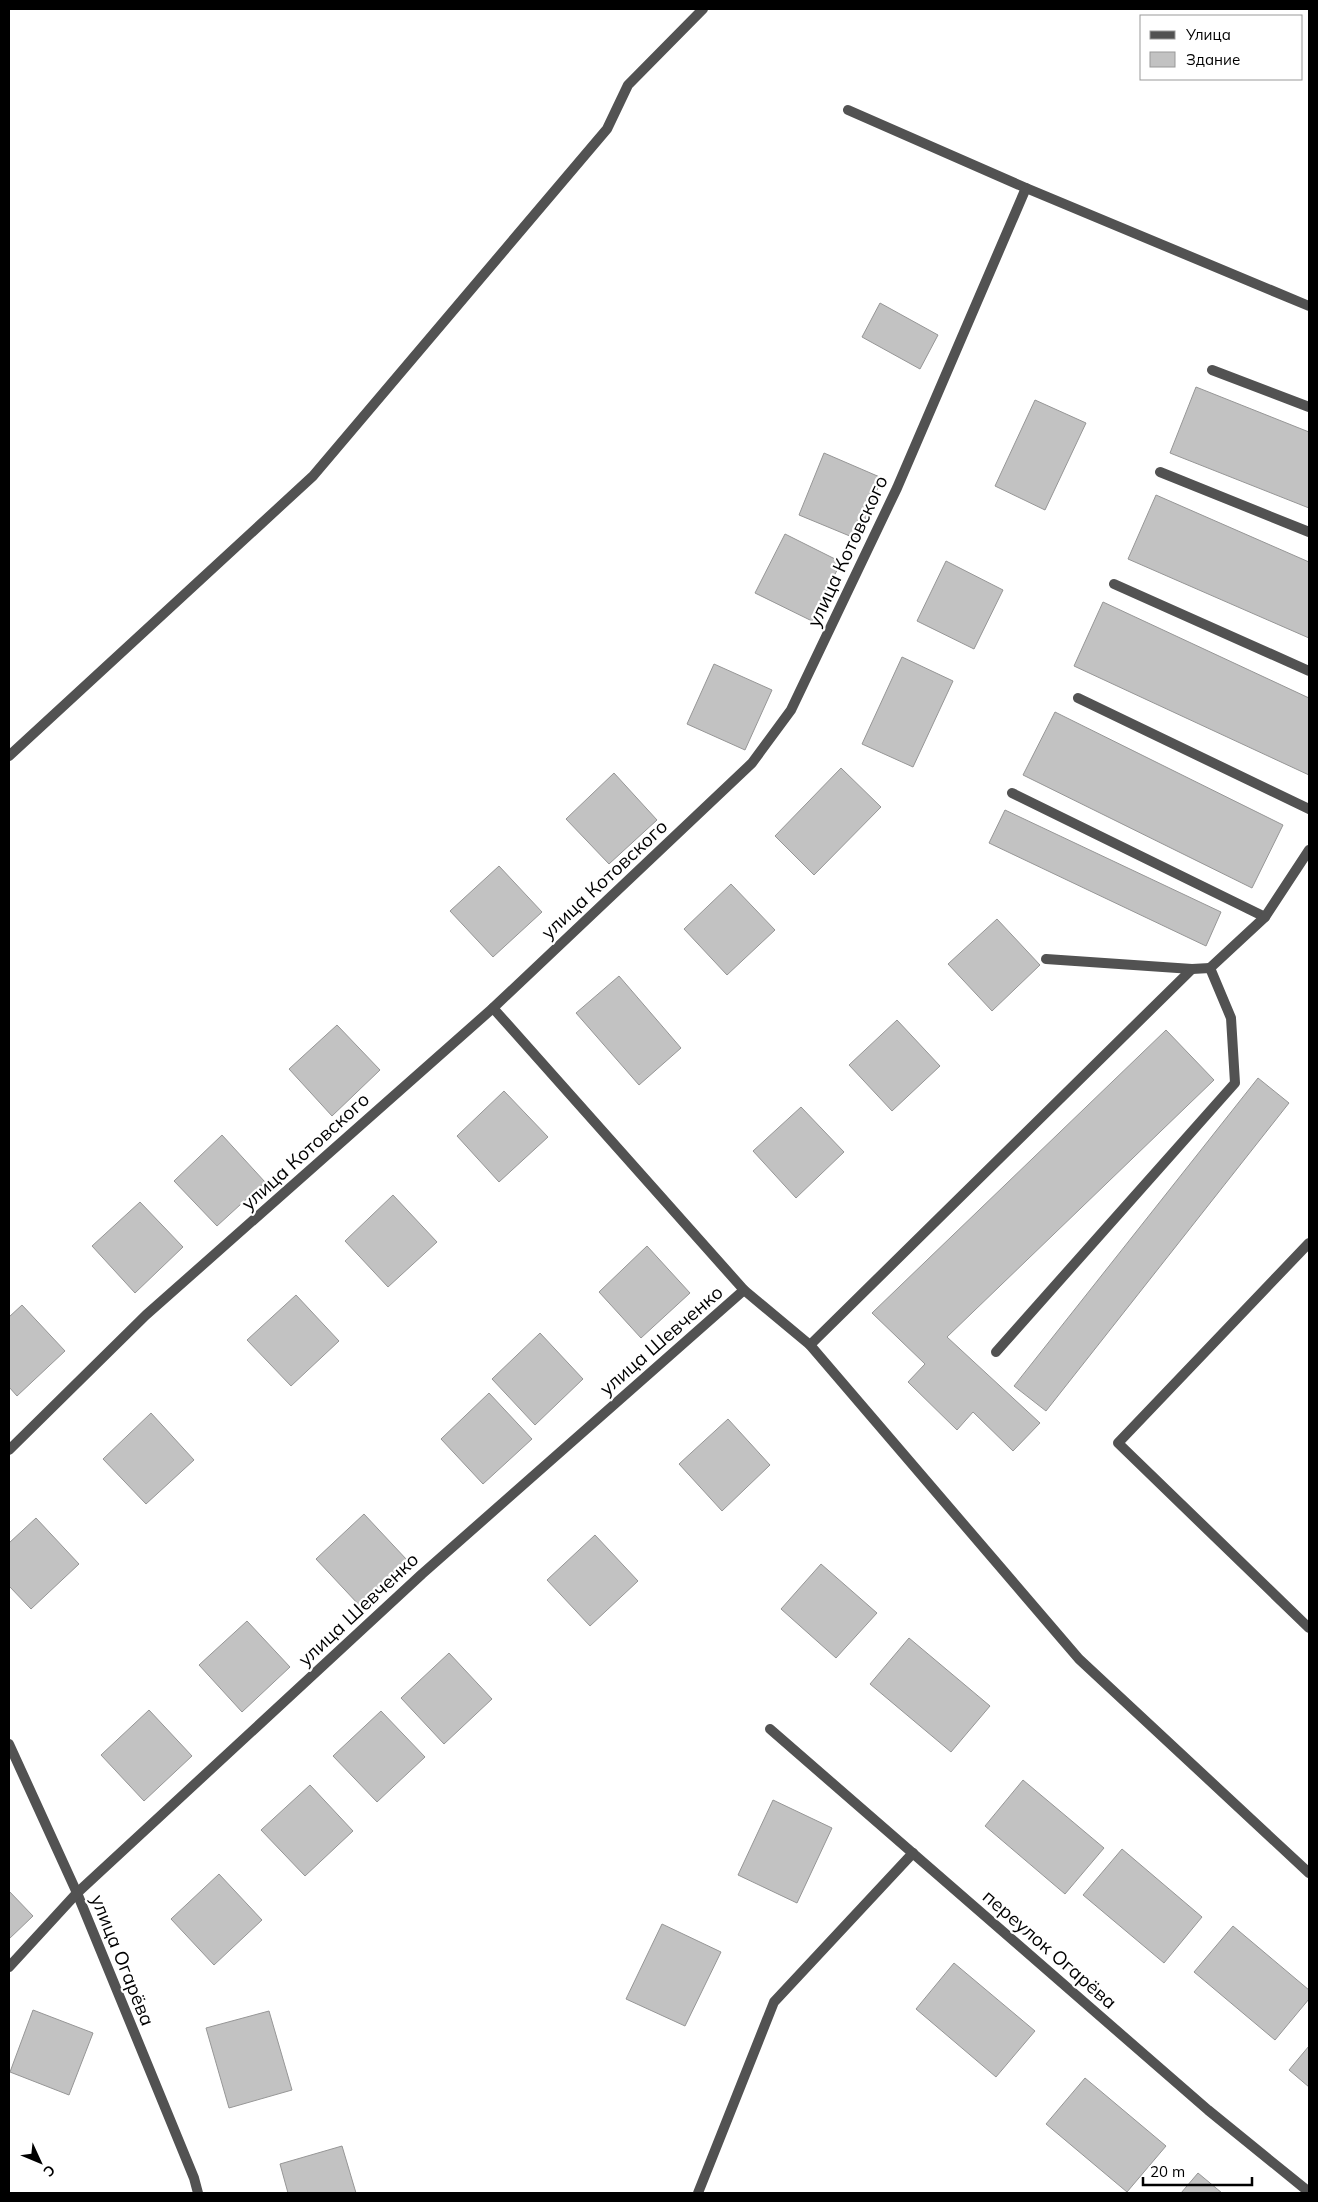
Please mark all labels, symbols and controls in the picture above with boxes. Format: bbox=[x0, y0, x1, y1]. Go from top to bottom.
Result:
legend bbox=[1140, 15, 1303, 80]
text: Улица bbox=[1185, 25, 1231, 44]
text: Здание bbox=[1186, 50, 1240, 69]
street label: улица Котовского bbox=[801, 471, 893, 631]
street label: улица Котовского bbox=[536, 814, 672, 944]
street label: улица Котовского bbox=[236, 1087, 374, 1215]
street label: улица Шевченко bbox=[594, 1280, 728, 1400]
street label: улица Шевченко bbox=[293, 1547, 423, 1671]
street label: переулок Огарёва bbox=[978, 1884, 1122, 2014]
street label: улица Огарёва bbox=[86, 1891, 160, 2029]
north arrow bbox=[15, 2137, 65, 2187]
scale bar bbox=[1143, 2154, 1252, 2186]
text: С bbox=[40, 2161, 59, 2181]
text: 20 m bbox=[1150, 2162, 1185, 2181]

